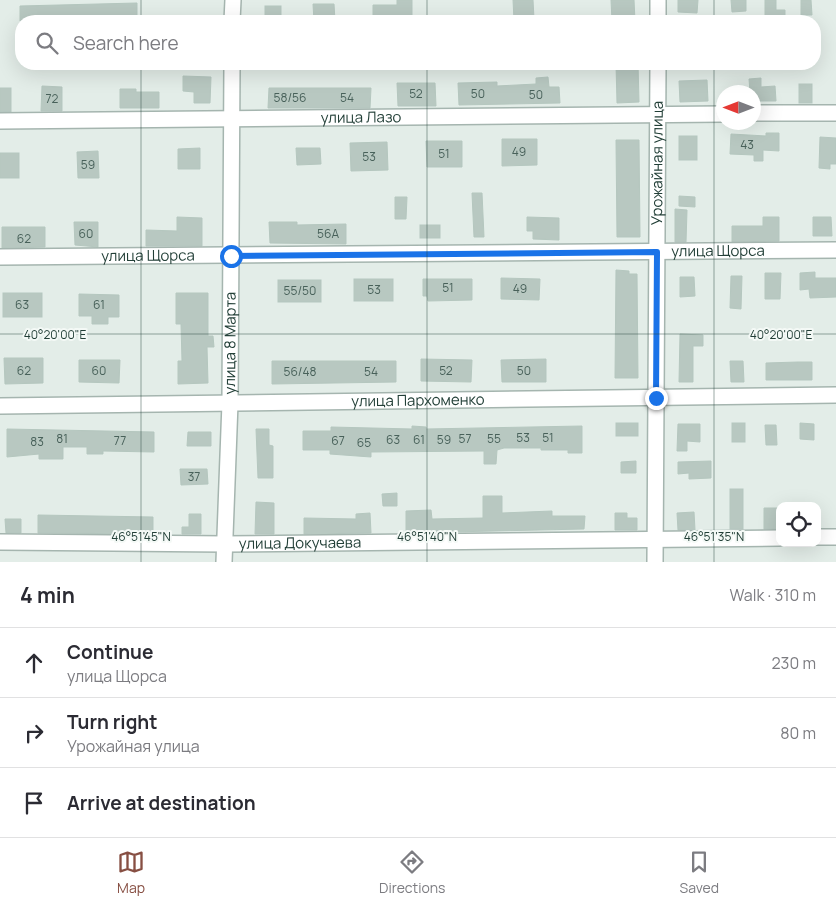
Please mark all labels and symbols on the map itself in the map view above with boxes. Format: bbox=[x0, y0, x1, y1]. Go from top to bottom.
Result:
house number: 52 bbox=[409, 85, 423, 102]
house number: 50 bbox=[471, 85, 485, 102]
north arrow bbox=[716, 85, 761, 130]
house number: 50 bbox=[529, 86, 543, 103]
house number: 58/56 bbox=[274, 89, 306, 106]
house number: 54 bbox=[340, 89, 354, 106]
house number: 72 bbox=[46, 90, 59, 107]
street label: Урожайная улица bbox=[646, 101, 668, 225]
street label: улица Лазо bbox=[321, 106, 402, 128]
house number: 43 bbox=[740, 136, 754, 153]
house number: 49 bbox=[512, 143, 526, 160]
house number: 51 bbox=[438, 145, 450, 162]
house number: 53 bbox=[362, 148, 376, 165]
house number: 59 bbox=[81, 156, 95, 173]
house number: 60 bbox=[79, 225, 93, 242]
house number: 56А bbox=[317, 225, 339, 242]
house number: 62 bbox=[17, 230, 31, 247]
street label: улица Щорса bbox=[671, 240, 765, 261]
street label: улица Щорса bbox=[101, 244, 195, 266]
route start bbox=[220, 245, 243, 268]
house number: 51 bbox=[442, 279, 454, 296]
house number: 49 bbox=[513, 280, 527, 297]
house number: 53 bbox=[367, 281, 381, 298]
house number: 55/50 bbox=[284, 282, 316, 299]
street label: улица 8 Марта bbox=[219, 292, 241, 394]
house number: 63 bbox=[15, 296, 29, 313]
house number: 61 bbox=[93, 296, 105, 313]
text: 40°20'00"E bbox=[24, 326, 87, 343]
text: 40°20'00"E bbox=[750, 326, 813, 343]
house number: 62 bbox=[17, 362, 31, 379]
house number: 60 bbox=[92, 362, 106, 379]
house number: 52 bbox=[439, 362, 453, 379]
house number: 50 bbox=[517, 362, 531, 379]
house number: 56/48 bbox=[283, 363, 317, 380]
house number: 54 bbox=[364, 363, 378, 380]
route end bbox=[645, 387, 668, 410]
street label: улица Пархоменко bbox=[351, 389, 485, 411]
house number: 53 bbox=[516, 429, 530, 446]
house number: 51 bbox=[542, 429, 554, 446]
house number: 81 bbox=[56, 430, 68, 447]
house number: 57 bbox=[459, 430, 471, 447]
house number: 55 bbox=[487, 430, 501, 447]
house number: 63 bbox=[386, 431, 400, 448]
house number: 61 bbox=[413, 431, 425, 448]
house number: 59 bbox=[437, 431, 451, 448]
house number: 77 bbox=[114, 432, 126, 449]
house number: 67 bbox=[331, 432, 345, 449]
house number: 83 bbox=[30, 433, 44, 450]
house number: 65 bbox=[357, 434, 371, 451]
house number: 37 bbox=[188, 468, 200, 485]
text: 46°51'45"N bbox=[111, 528, 171, 545]
text: 46°51'40"N bbox=[397, 528, 457, 545]
text: 46°51'35"N bbox=[684, 528, 744, 545]
street label: улица Докучаева bbox=[239, 532, 361, 554]

